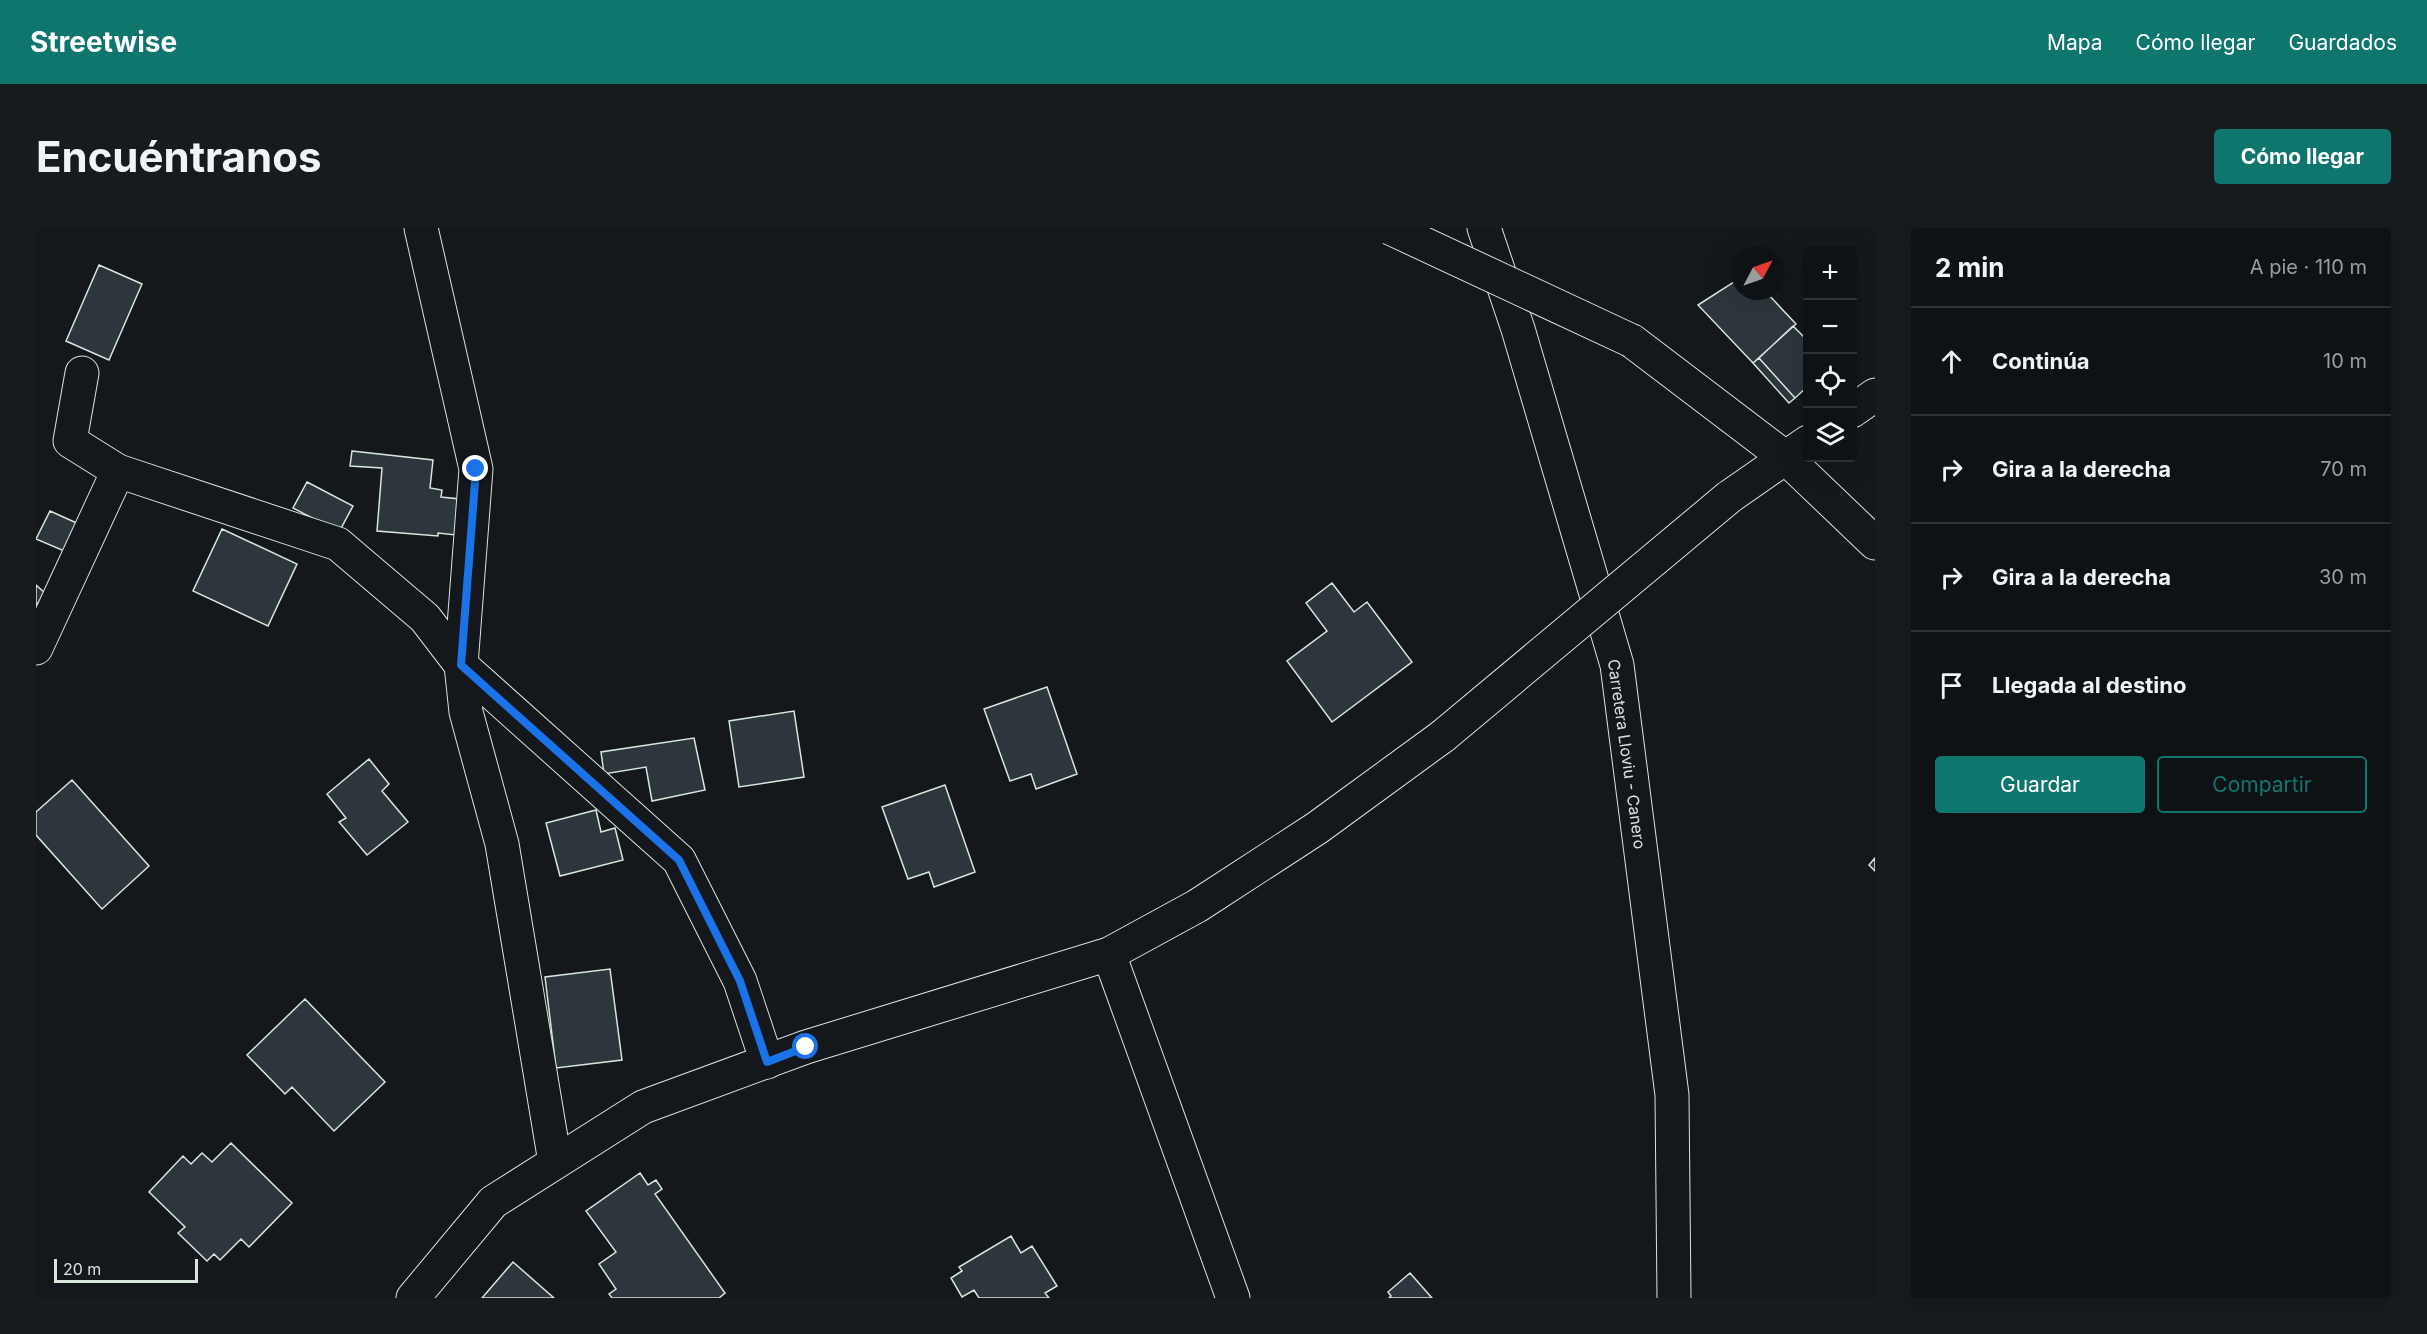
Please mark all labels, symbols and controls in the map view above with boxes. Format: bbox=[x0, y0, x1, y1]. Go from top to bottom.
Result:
text: Streetwise bbox=[30, 25, 177, 59]
text: Mapa bbox=[2047, 30, 2103, 55]
text: Cómo llegar bbox=[2136, 30, 2255, 55]
text: Guardados bbox=[2288, 30, 2397, 55]
button: Cómo llegar bbox=[2214, 129, 2391, 184]
text: Encuéntranos bbox=[36, 131, 321, 182]
north arrow bbox=[1731, 246, 1785, 300]
map controls bbox=[1803, 246, 1857, 462]
button: + bbox=[1803, 246, 1857, 300]
text: 2 min bbox=[1935, 252, 2005, 283]
text: A pie · 110 m bbox=[2250, 255, 2367, 279]
button: − bbox=[1803, 300, 1857, 354]
icon: ahead bbox=[1935, 345, 1968, 378]
text: Continúa bbox=[1992, 348, 2090, 374]
text: 10 m bbox=[2323, 349, 2367, 373]
button: locate bbox=[1803, 354, 1857, 408]
button: layers bbox=[1803, 408, 1857, 462]
icon: right bbox=[1935, 453, 1968, 486]
route end bbox=[462, 455, 488, 481]
text: Gira a la derecha bbox=[1992, 456, 2171, 482]
text: 70 m bbox=[2320, 457, 2367, 481]
icon: right bbox=[1935, 561, 1968, 594]
text: Gira a la derecha bbox=[1992, 564, 2171, 590]
text: 30 m bbox=[2319, 565, 2367, 589]
street label: Carretera Lloviu - Canero bbox=[1604, 658, 1650, 850]
icon: arrive bbox=[1935, 669, 1968, 702]
text: Llegada al destino bbox=[1992, 672, 2186, 698]
button: Guardar bbox=[1935, 756, 2145, 813]
button: Compartir bbox=[2157, 756, 2367, 813]
route start bbox=[792, 1033, 818, 1059]
scale bar bbox=[54, 1256, 198, 1284]
text: 20 m bbox=[63, 1259, 101, 1279]

